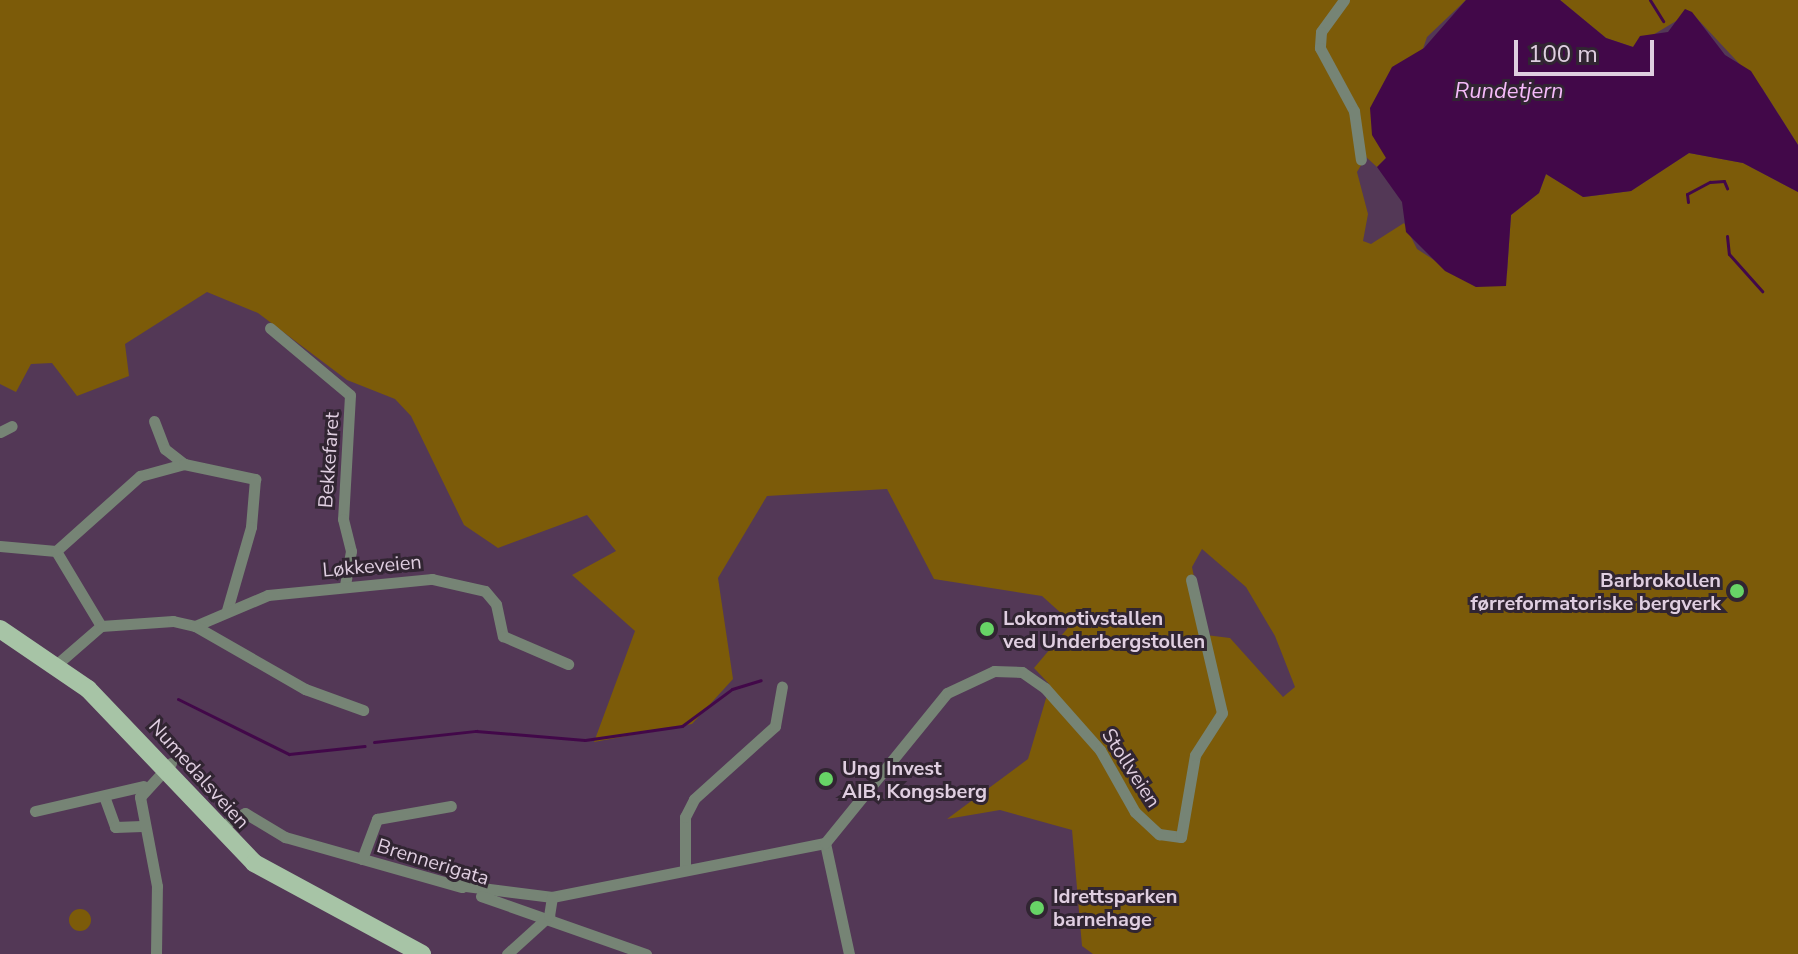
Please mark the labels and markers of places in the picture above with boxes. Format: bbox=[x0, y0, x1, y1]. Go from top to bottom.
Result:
place label: Barbrokollen førreformatoriske bergverk bbox=[1470, 568, 1721, 615]
marker: Barbrokollen førreformatoriske bergverk bbox=[1728, 582, 1746, 600]
place label: Lokomotivstallen ved Underbergstollen bbox=[1003, 606, 1205, 653]
marker: Lokomotivstallen ved Underbergstollen bbox=[978, 620, 996, 638]
place label: Ung Invest AIB, Kongsberg bbox=[842, 756, 987, 803]
marker: Ung Invest AIB, Kongsberg bbox=[817, 770, 835, 788]
place label: Idrettsparken barnehage bbox=[1053, 884, 1177, 931]
marker: Idrettsparken barnehage bbox=[1028, 899, 1046, 917]

